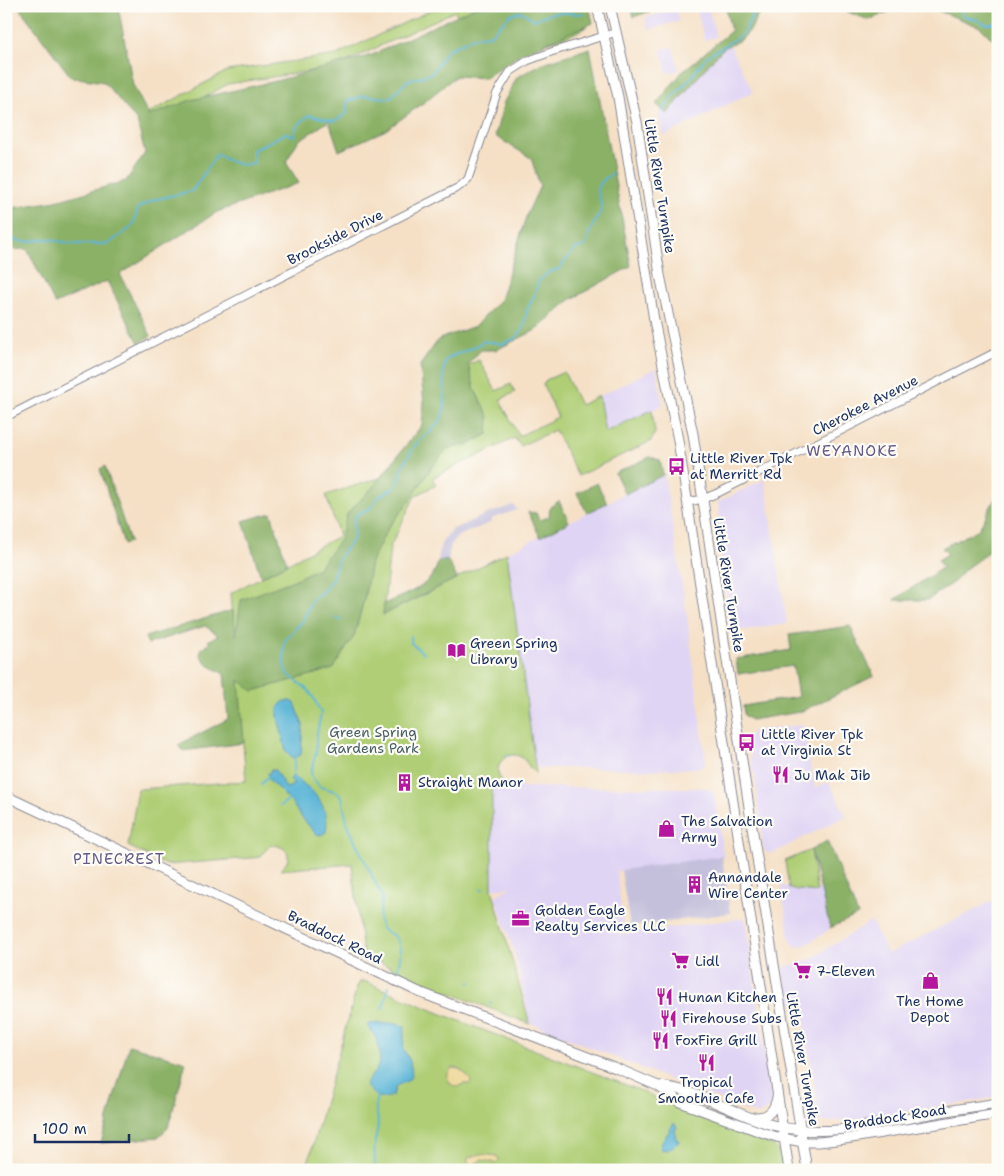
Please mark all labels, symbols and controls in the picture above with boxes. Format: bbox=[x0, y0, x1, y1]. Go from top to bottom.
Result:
street label: Little River Turnpike bbox=[640, 117, 680, 255]
street label: Brookside Drive bbox=[284, 205, 386, 269]
street label: Cherokee Avenue bbox=[809, 371, 921, 439]
district label: WEYANOKE bbox=[806, 441, 898, 461]
place label: Little River Tpk at Merritt Rd bbox=[690, 449, 793, 483]
bus stop icon: Little River Tpk at Merritt Rd bbox=[666, 456, 686, 476]
street label: Little River Turnpike bbox=[709, 516, 749, 654]
place label: Green Spring Library bbox=[470, 634, 557, 668]
library icon: Green Spring Library bbox=[446, 641, 466, 661]
park label: Green Spring Gardens Park bbox=[327, 723, 419, 757]
place label: Little River Tpk at Virginia St bbox=[761, 725, 864, 759]
bus stop icon: Little River Tpk at Virginia St bbox=[737, 732, 757, 752]
restaurant icon: Ju Mak Jib bbox=[770, 765, 790, 785]
place label: Ju Mak Jib bbox=[794, 766, 871, 784]
building icon: Straight Manor bbox=[394, 772, 414, 792]
place label: Straight Manor bbox=[418, 773, 524, 791]
place label: The Salvation Army bbox=[681, 812, 773, 846]
shop icon: The Salvation Army bbox=[657, 819, 677, 839]
district label: PINECREST bbox=[73, 849, 165, 869]
place label: Annandale Wire Center bbox=[708, 868, 789, 902]
building icon: Annandale Wire Center bbox=[684, 875, 704, 895]
place label: Golden Eagle Realty Services LLC bbox=[535, 901, 666, 935]
street label: Braddock Road bbox=[285, 906, 385, 968]
office icon: Golden Eagle Realty Services LLC bbox=[511, 908, 531, 928]
supermarket icon: Lidl bbox=[671, 951, 691, 971]
place label: Lidl bbox=[695, 952, 720, 970]
supermarket icon: 7-Eleven bbox=[792, 961, 812, 981]
place label: 7-Eleven bbox=[816, 962, 875, 980]
shop icon: The Home Depot bbox=[920, 971, 940, 991]
restaurant icon: Hunan Kitchen bbox=[654, 987, 674, 1007]
place label: Hunan Kitchen bbox=[678, 988, 777, 1006]
street label: Little River Turnpike bbox=[782, 990, 824, 1128]
place label: The Home Depot bbox=[896, 992, 964, 1026]
restaurant icon: Firehouse Subs bbox=[658, 1008, 678, 1028]
place label: Firehouse Subs bbox=[682, 1009, 782, 1027]
restaurant icon: FoxFire Grill bbox=[651, 1030, 671, 1050]
place label: FoxFire Grill bbox=[675, 1031, 758, 1049]
restaurant icon: Tropical Smoothie Cafe bbox=[696, 1052, 716, 1072]
place label: Tropical Smoothie Cafe bbox=[658, 1073, 754, 1107]
street label: Braddock Road bbox=[843, 1100, 947, 1134]
scale bar bbox=[35, 1111, 129, 1143]
text: 100 m bbox=[42, 1119, 87, 1139]

